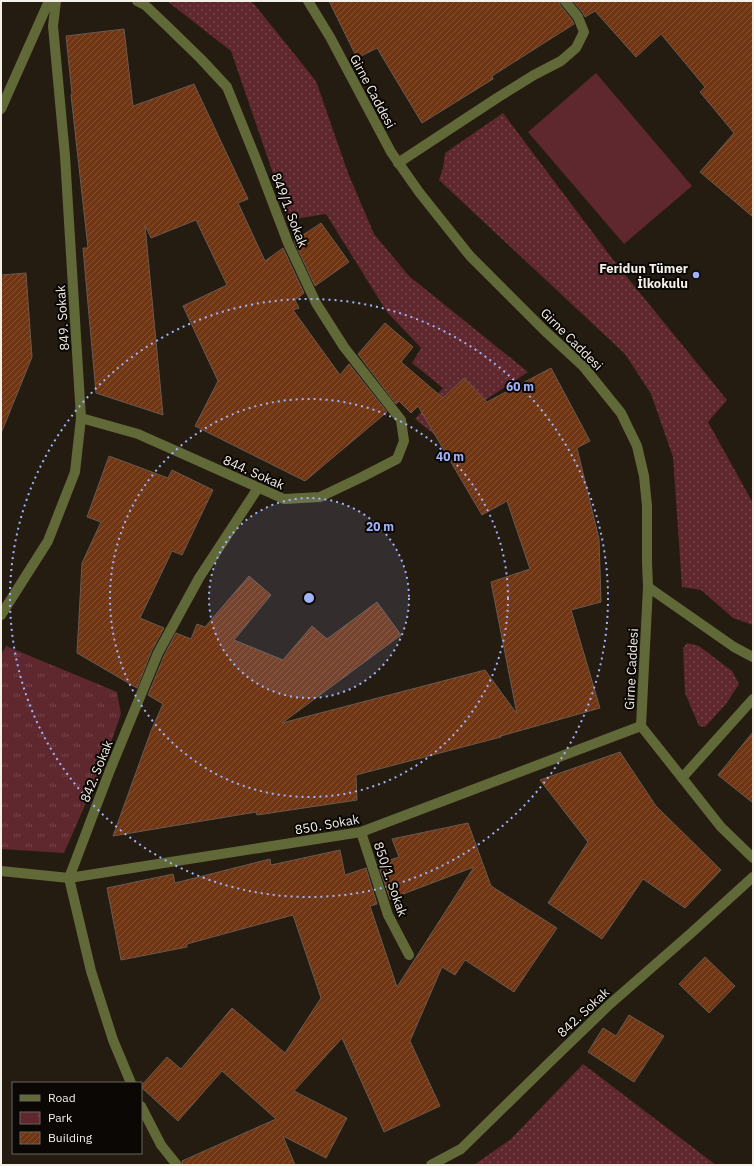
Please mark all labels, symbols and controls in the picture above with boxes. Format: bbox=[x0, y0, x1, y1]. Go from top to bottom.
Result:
street label: Girne Caddesi bbox=[346, 51, 399, 131]
street label: 849/1. Sokak bbox=[268, 171, 312, 250]
place label: Feridun Tümer İlkokulu bbox=[599, 260, 688, 292]
marker: Feridun Tümer İlkokulu bbox=[691, 270, 701, 280]
street label: 849. Sokak bbox=[52, 285, 73, 351]
street label: Girne Caddesi bbox=[537, 305, 606, 374]
text: 60 m bbox=[506, 379, 534, 394]
text: 40 m bbox=[436, 449, 464, 464]
street label: 844. Sokak bbox=[220, 451, 287, 494]
text: 20 m bbox=[366, 519, 394, 534]
centre of rings bbox=[302, 591, 316, 605]
street label: Girne Caddesi bbox=[621, 628, 642, 710]
street label: 842. Sokak bbox=[76, 738, 117, 805]
street label: 850. Sokak bbox=[293, 810, 361, 839]
street label: 850/1. Sokak bbox=[370, 839, 411, 919]
street label: 842. Sokak bbox=[554, 984, 613, 1041]
legend bbox=[12, 1082, 142, 1154]
text: Road bbox=[48, 1090, 76, 1105]
text: Park bbox=[48, 1110, 73, 1125]
text: Building bbox=[48, 1130, 93, 1145]

